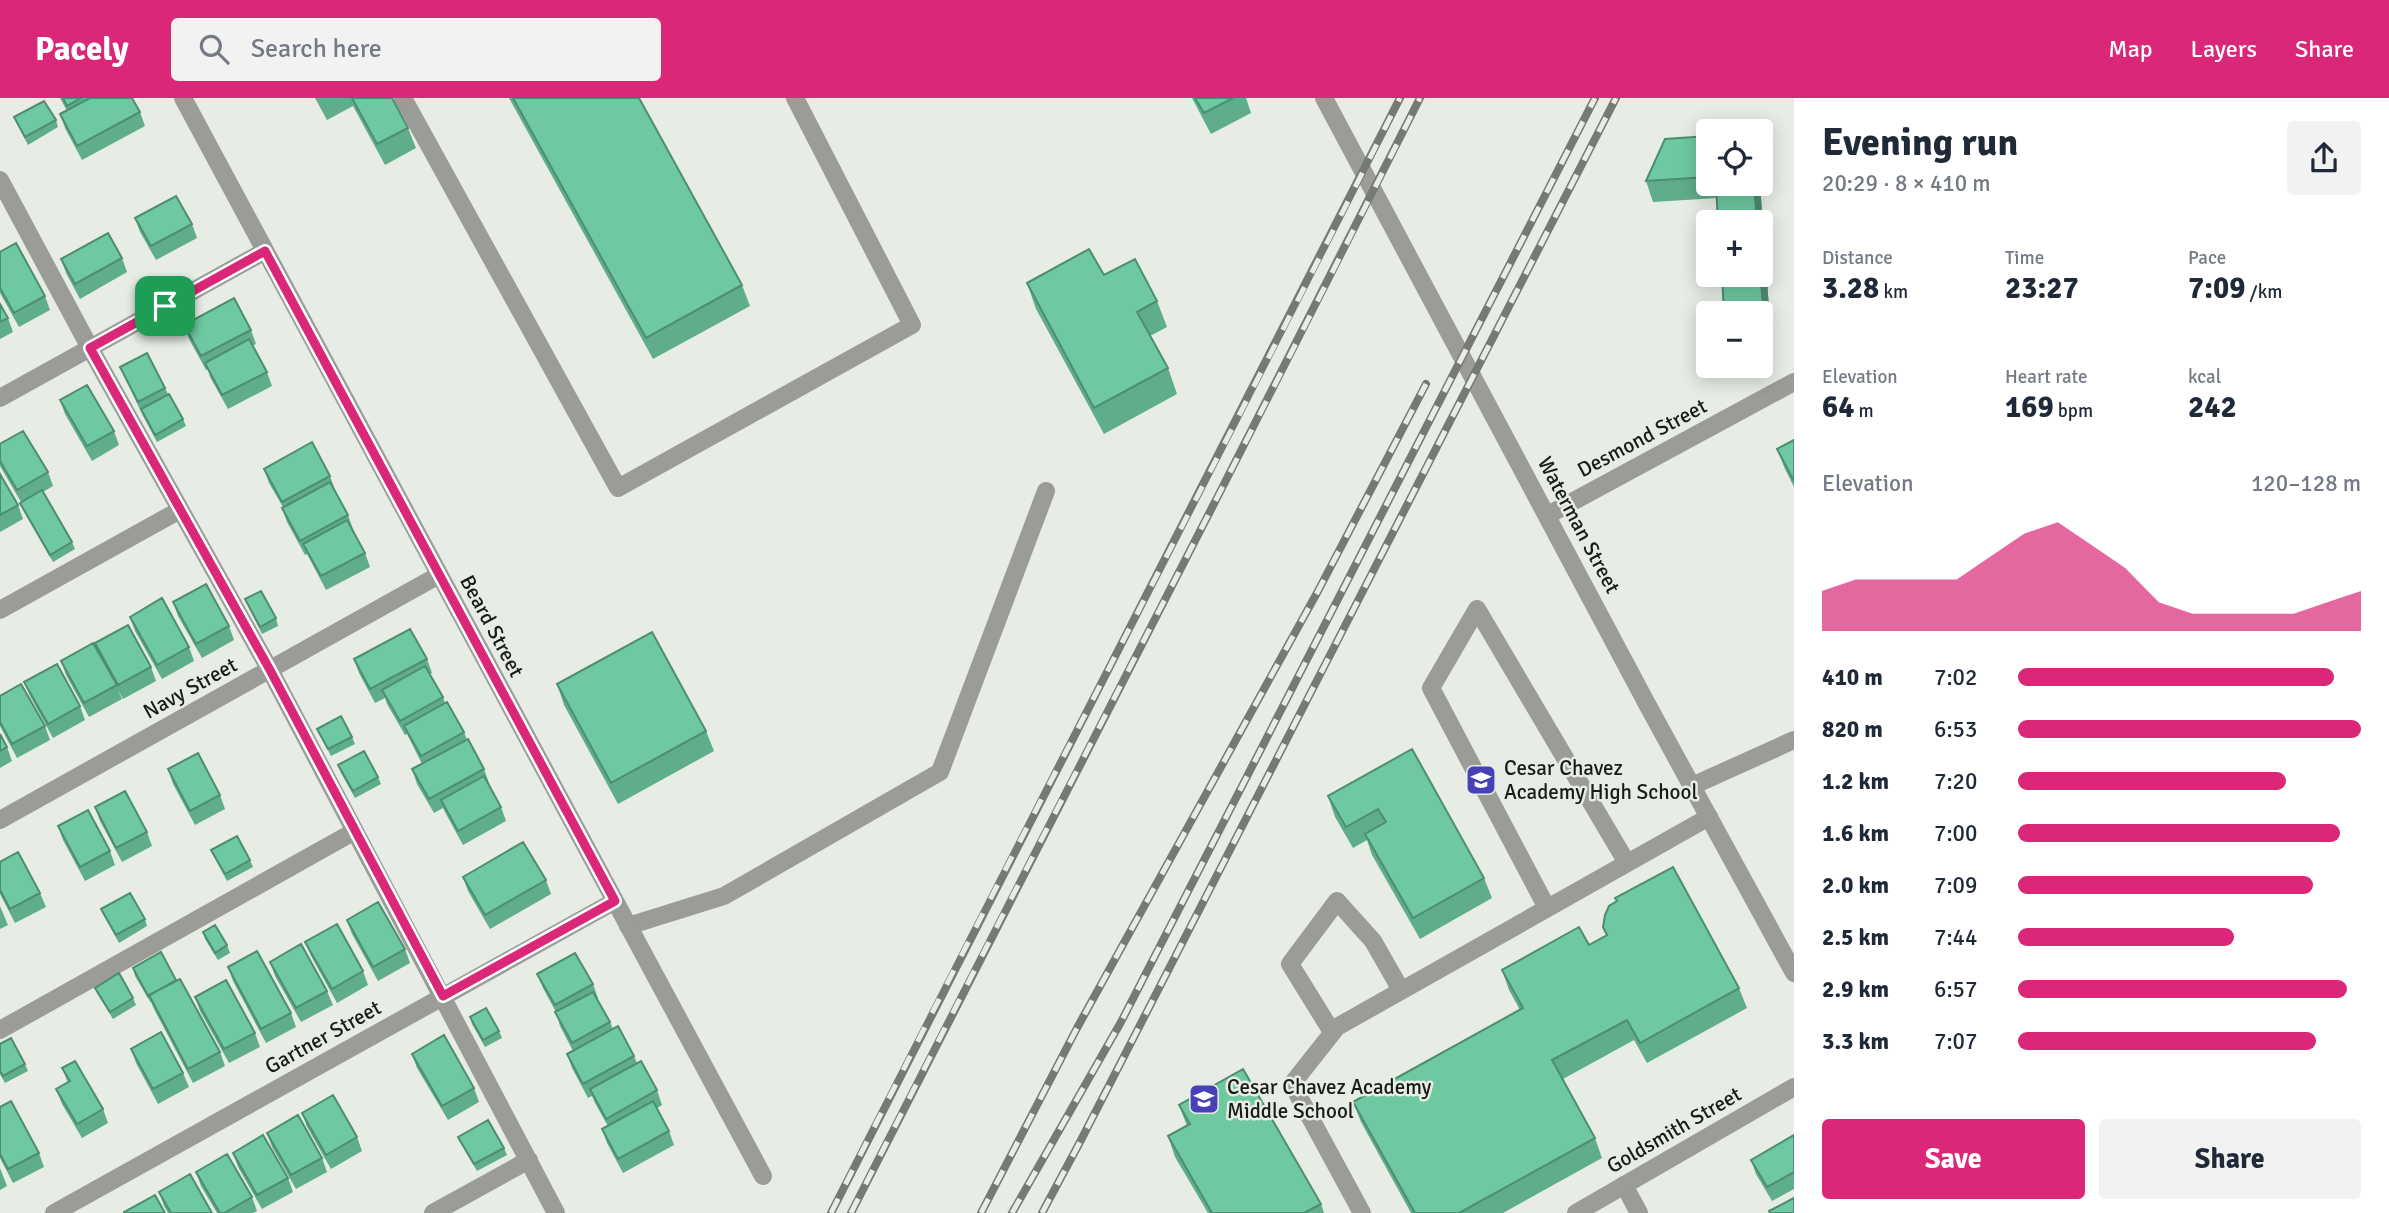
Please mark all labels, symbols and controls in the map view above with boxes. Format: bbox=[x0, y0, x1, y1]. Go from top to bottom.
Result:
search box bbox=[171, 18, 661, 81]
text: Pacely bbox=[35, 29, 129, 70]
icon: search bbox=[195, 30, 233, 68]
text: Search here bbox=[251, 33, 382, 65]
text: Map bbox=[2108, 34, 2153, 64]
text: Layers bbox=[2191, 34, 2257, 64]
text: Share bbox=[2295, 34, 2354, 64]
map controls bbox=[1696, 119, 1773, 378]
button: locate bbox=[1696, 119, 1773, 196]
text: Evening run bbox=[1822, 119, 2018, 166]
button: share bbox=[2287, 121, 2361, 195]
text: 20:29 · 8 × 410 m bbox=[1822, 169, 1991, 198]
button: + bbox=[1696, 210, 1773, 287]
text: Distance bbox=[1822, 246, 1893, 270]
text: Time bbox=[2005, 246, 2044, 270]
text: Pace bbox=[2188, 246, 2226, 270]
text: 3.28 bbox=[1822, 270, 1879, 307]
text: 23:27 bbox=[2005, 270, 2079, 307]
text: 7:09 bbox=[2188, 270, 2245, 307]
pin bbox=[135, 276, 195, 336]
text: km bbox=[1879, 280, 1908, 304]
text: /km bbox=[2245, 280, 2282, 304]
icon: arrive bbox=[146, 287, 184, 325]
button: − bbox=[1696, 301, 1773, 378]
text: Elevation bbox=[1822, 365, 1898, 389]
text: Heart rate bbox=[2005, 365, 2087, 389]
text: kcal bbox=[2188, 365, 2221, 389]
text: 64 bbox=[1822, 389, 1854, 426]
text: 169 bbox=[2005, 389, 2054, 426]
text: 242 bbox=[2188, 389, 2237, 426]
street label: Desmond Street bbox=[1573, 393, 1711, 483]
text: m bbox=[1854, 399, 1874, 423]
text: bpm bbox=[2054, 399, 2093, 423]
street label: Waterman Street bbox=[1532, 452, 1626, 598]
text: Elevation bbox=[1822, 469, 1914, 498]
text: 120–128 m bbox=[2251, 469, 2361, 498]
street label: Beard Street bbox=[454, 571, 530, 681]
street label: Navy Street bbox=[139, 652, 241, 724]
text: 410 m bbox=[1822, 663, 1883, 692]
text: 7:02 bbox=[1934, 663, 1977, 692]
text: 820 m bbox=[1822, 715, 1883, 744]
text: 6:53 bbox=[1934, 715, 1977, 744]
place label: Cesar Chavez Academy High School bbox=[1504, 755, 1698, 805]
school or university icon: Cesar Chavez Academy High School bbox=[1464, 763, 1498, 797]
text: 1.2 km bbox=[1822, 767, 1889, 796]
text: 7:20 bbox=[1934, 767, 1977, 796]
text: 1.6 km bbox=[1822, 819, 1889, 848]
text: 7:00 bbox=[1934, 819, 1977, 848]
text: 2.0 km bbox=[1822, 871, 1889, 900]
text: 7:09 bbox=[1934, 871, 1977, 900]
text: 2.5 km bbox=[1822, 923, 1889, 952]
text: 7:44 bbox=[1934, 923, 1977, 952]
text: 2.9 km bbox=[1822, 975, 1889, 1004]
text: 6:57 bbox=[1934, 975, 1977, 1004]
street label: Gartner Street bbox=[260, 994, 386, 1080]
text: 3.3 km bbox=[1822, 1027, 1889, 1056]
text: 7:07 bbox=[1934, 1027, 1977, 1056]
place label: Cesar Chavez Academy Middle School bbox=[1227, 1074, 1432, 1124]
street label: Goldsmith Street bbox=[1602, 1081, 1746, 1179]
school or university icon: Cesar Chavez Academy Middle School bbox=[1187, 1082, 1221, 1116]
button: Save bbox=[1822, 1119, 2085, 1199]
button: Share bbox=[2099, 1119, 2361, 1199]

